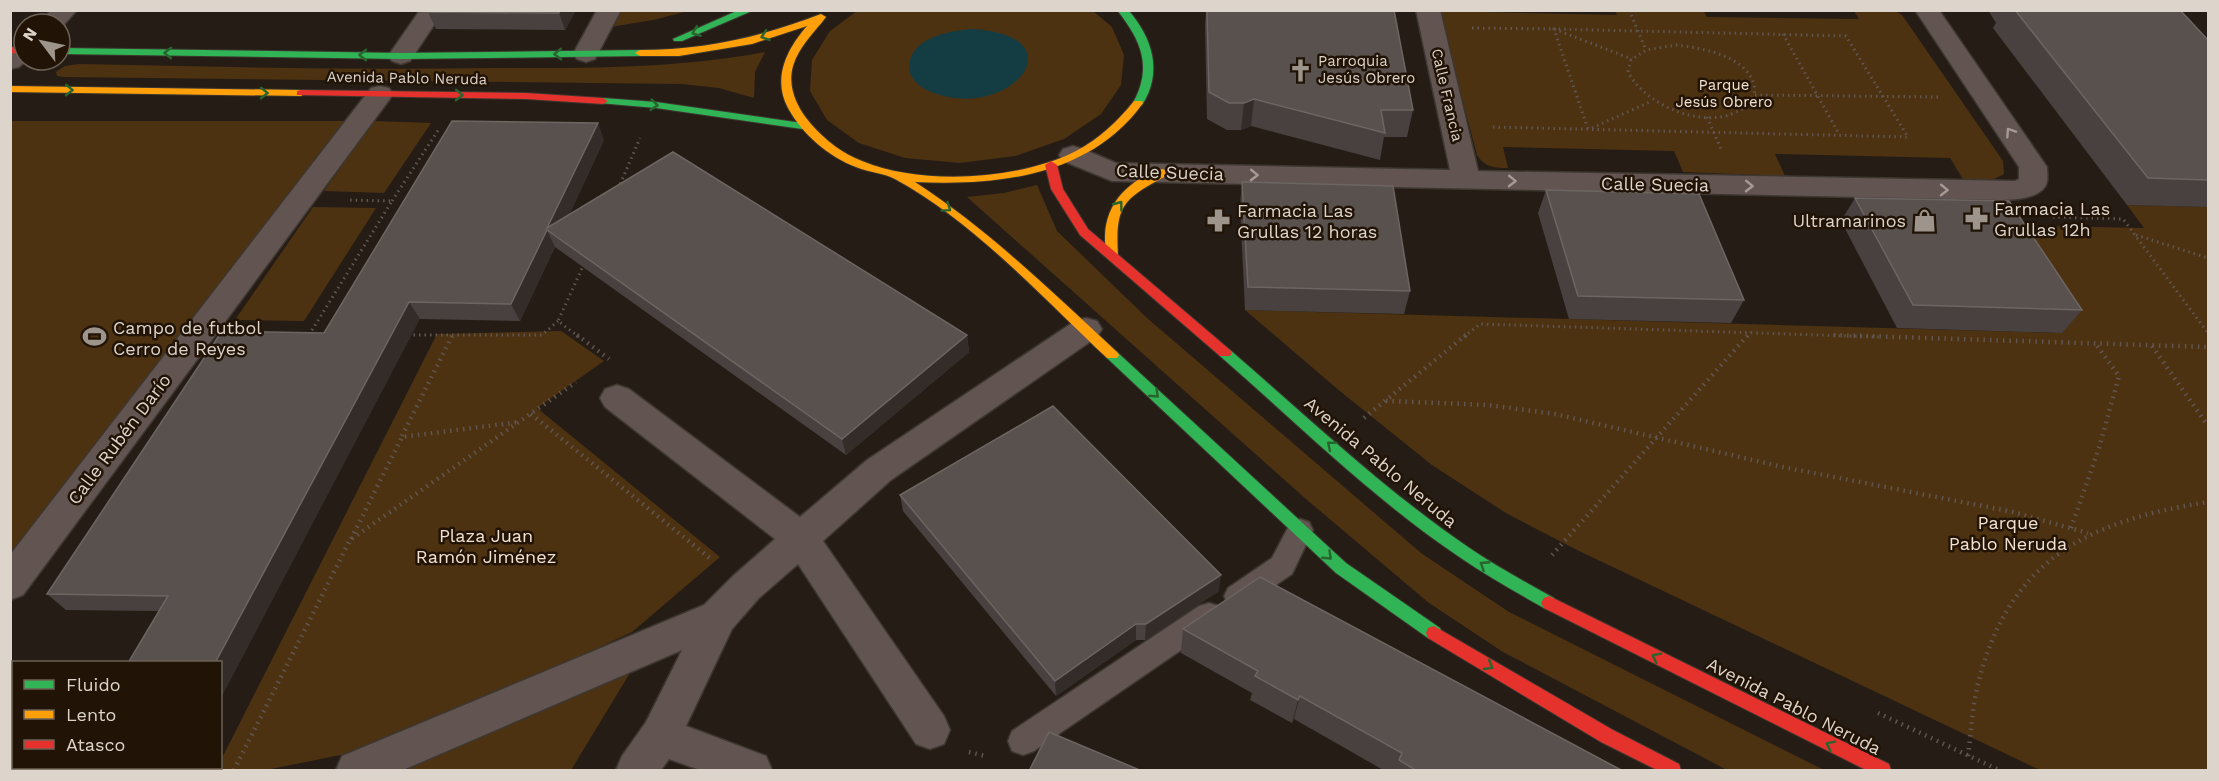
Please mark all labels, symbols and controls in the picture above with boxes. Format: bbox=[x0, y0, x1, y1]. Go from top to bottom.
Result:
north arrow bbox=[12, 12, 72, 72]
text: N bbox=[19, 24, 41, 44]
one-way arrow bbox=[691, 25, 702, 37]
one-way arrow bbox=[760, 29, 771, 42]
one-way arrow bbox=[163, 46, 172, 59]
street label: Calle Francia bbox=[1428, 47, 1467, 144]
one-way arrow bbox=[553, 48, 562, 60]
one-way arrow bbox=[358, 49, 367, 61]
place label: Parroquia Jesús Obrero bbox=[1318, 52, 1415, 87]
church icon: Parroquia Jesús Obrero bbox=[1287, 57, 1313, 83]
street label: Avenida Pablo Neruda bbox=[327, 68, 488, 88]
park label: Parque Jesús Obrero bbox=[1675, 76, 1773, 111]
one-way arrow bbox=[64, 84, 73, 96]
one-way arrow bbox=[259, 86, 268, 99]
one-way arrow bbox=[454, 89, 463, 101]
one-way arrow bbox=[649, 98, 658, 111]
one-way arrow bbox=[2006, 128, 2017, 139]
street label: Calle Suecia bbox=[1116, 160, 1224, 184]
one-way arrow bbox=[1250, 169, 1259, 181]
street label: Calle Suecia bbox=[1601, 173, 1709, 195]
one-way arrow bbox=[1508, 175, 1517, 187]
one-way arrow bbox=[1745, 180, 1754, 192]
one-way arrow bbox=[1939, 184, 1948, 196]
place label: Farmacia Las Grullas 12h bbox=[1994, 198, 2110, 240]
place label: Farmacia Las Grullas 12 horas bbox=[1237, 200, 1377, 242]
one-way arrow bbox=[940, 201, 951, 212]
one-way arrow bbox=[1112, 201, 1123, 212]
pharmacy icon: Farmacia Las Grullas 12h bbox=[1963, 205, 1989, 231]
pharmacy icon: Farmacia Las Grullas 12 horas bbox=[1206, 207, 1232, 233]
shop icon: Ultramarinos bbox=[1911, 207, 1937, 233]
place label: Ultramarinos bbox=[1792, 210, 1906, 231]
place label: Campo de futbol Cerro de Reyes bbox=[113, 317, 262, 359]
sports icon: Campo de futbol Cerro de Reyes bbox=[82, 324, 108, 350]
street label: Calle Rubén Darío bbox=[63, 370, 175, 508]
one-way arrow bbox=[1148, 387, 1159, 398]
street label: Avenida Pablo Neruda bbox=[1301, 392, 1461, 532]
one-way arrow bbox=[1327, 441, 1338, 452]
park label: Parque Pablo Neruda bbox=[1949, 512, 2067, 554]
park label: Plaza Juan Ramón Jiménez bbox=[416, 525, 556, 567]
one-way arrow bbox=[1321, 549, 1332, 560]
one-way arrow bbox=[1480, 561, 1491, 572]
one-way arrow bbox=[1652, 653, 1662, 664]
street label: Avenida Pablo Neruda bbox=[1704, 653, 1884, 759]
one-way arrow bbox=[1483, 658, 1493, 670]
legend bbox=[12, 661, 222, 769]
text: Fluido bbox=[66, 674, 120, 695]
text: Lento bbox=[66, 704, 116, 725]
text: Atasco bbox=[66, 734, 125, 755]
one-way arrow bbox=[1826, 740, 1837, 752]

